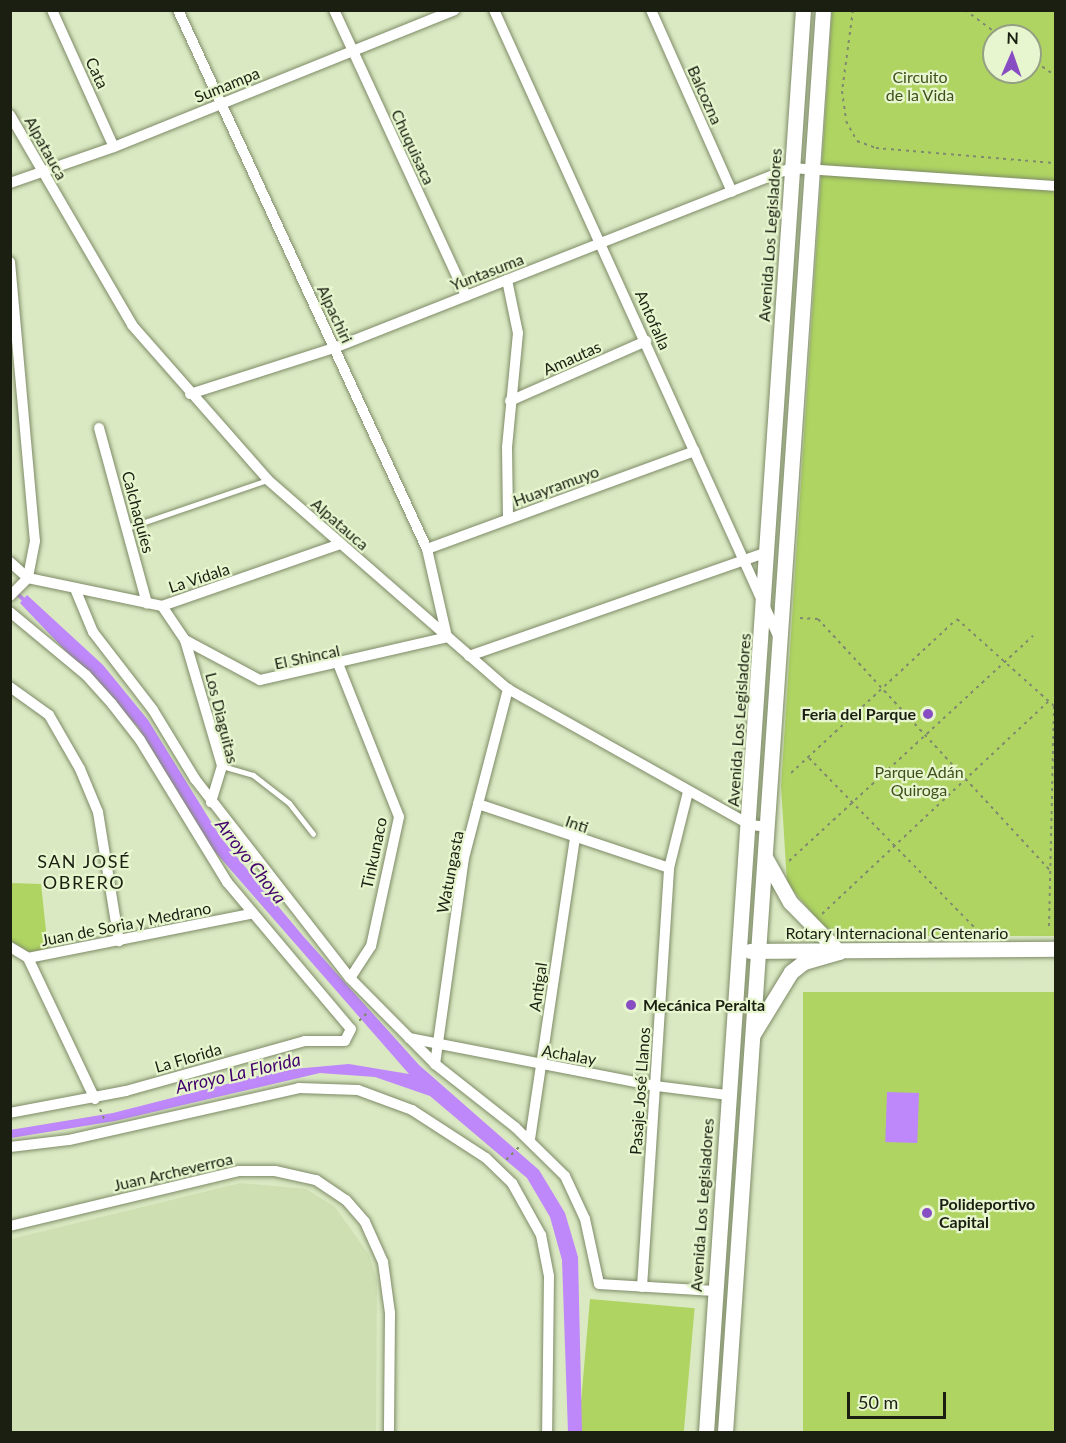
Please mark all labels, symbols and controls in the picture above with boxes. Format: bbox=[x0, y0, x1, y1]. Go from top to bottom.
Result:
north arrow bbox=[982, 24, 1042, 84]
text: N bbox=[1006, 28, 1019, 47]
street label: Cata bbox=[81, 54, 113, 92]
street label: Sumampa bbox=[192, 63, 262, 107]
street label: Balcozna bbox=[684, 63, 726, 127]
park label: Circuito de la Vida bbox=[886, 67, 954, 105]
street label: Chuquisaca bbox=[387, 106, 439, 188]
street label: Alpatauca bbox=[21, 113, 71, 183]
street label: Avenida Los Legisladores bbox=[754, 148, 786, 322]
street label: Yuntasuma bbox=[448, 249, 526, 295]
street label: Alpachiri bbox=[313, 282, 357, 346]
street label: Antofalla bbox=[631, 287, 675, 353]
street label: Amautas bbox=[540, 337, 604, 379]
street label: Huayramuyo bbox=[511, 462, 601, 510]
street label: Calchaquíes bbox=[118, 469, 158, 555]
street label: Alpatauca bbox=[307, 494, 373, 554]
street label: La Vidala bbox=[166, 559, 232, 597]
street label: Avenida Los Legisladores bbox=[723, 633, 755, 807]
street label: El Shincal bbox=[272, 641, 342, 673]
street label: Los Diaguitas bbox=[201, 670, 243, 766]
place label: Feria del Parque bbox=[801, 704, 916, 724]
marker: Feria del Parque bbox=[921, 707, 935, 721]
park label: Parque Adán Quiroga bbox=[874, 762, 964, 800]
street label: Inti bbox=[563, 811, 591, 837]
water label: Arroyo Choya bbox=[211, 814, 291, 908]
street label: Tinkunaco bbox=[357, 815, 391, 891]
street label: Watungasta bbox=[433, 829, 467, 915]
district label: SAN JOSÉ OBRERO bbox=[37, 851, 131, 894]
street label: Juan de Soria y Medrano bbox=[39, 898, 213, 950]
street label: Rotary Internacional Centenario bbox=[785, 923, 1009, 943]
street label: Antigal bbox=[525, 961, 551, 1013]
place label: Mecánica Peralta bbox=[643, 995, 765, 1015]
marker: Mecánica Peralta bbox=[624, 998, 638, 1012]
street label: Pasaje José Llanos bbox=[626, 1026, 654, 1156]
street label: La Florida bbox=[152, 1039, 224, 1077]
street label: Achalay bbox=[540, 1041, 598, 1069]
water label: Arroyo La Florida bbox=[173, 1048, 303, 1098]
street label: Avenida Los Legisladores bbox=[686, 1118, 718, 1292]
street label: Juan Archeverroa bbox=[111, 1149, 235, 1195]
place label: Polideportivo Capital bbox=[939, 1194, 1035, 1232]
marker: Polideportivo Capital bbox=[920, 1206, 934, 1220]
scale bar bbox=[850, 1380, 949, 1418]
text: 50 m bbox=[858, 1391, 898, 1413]

